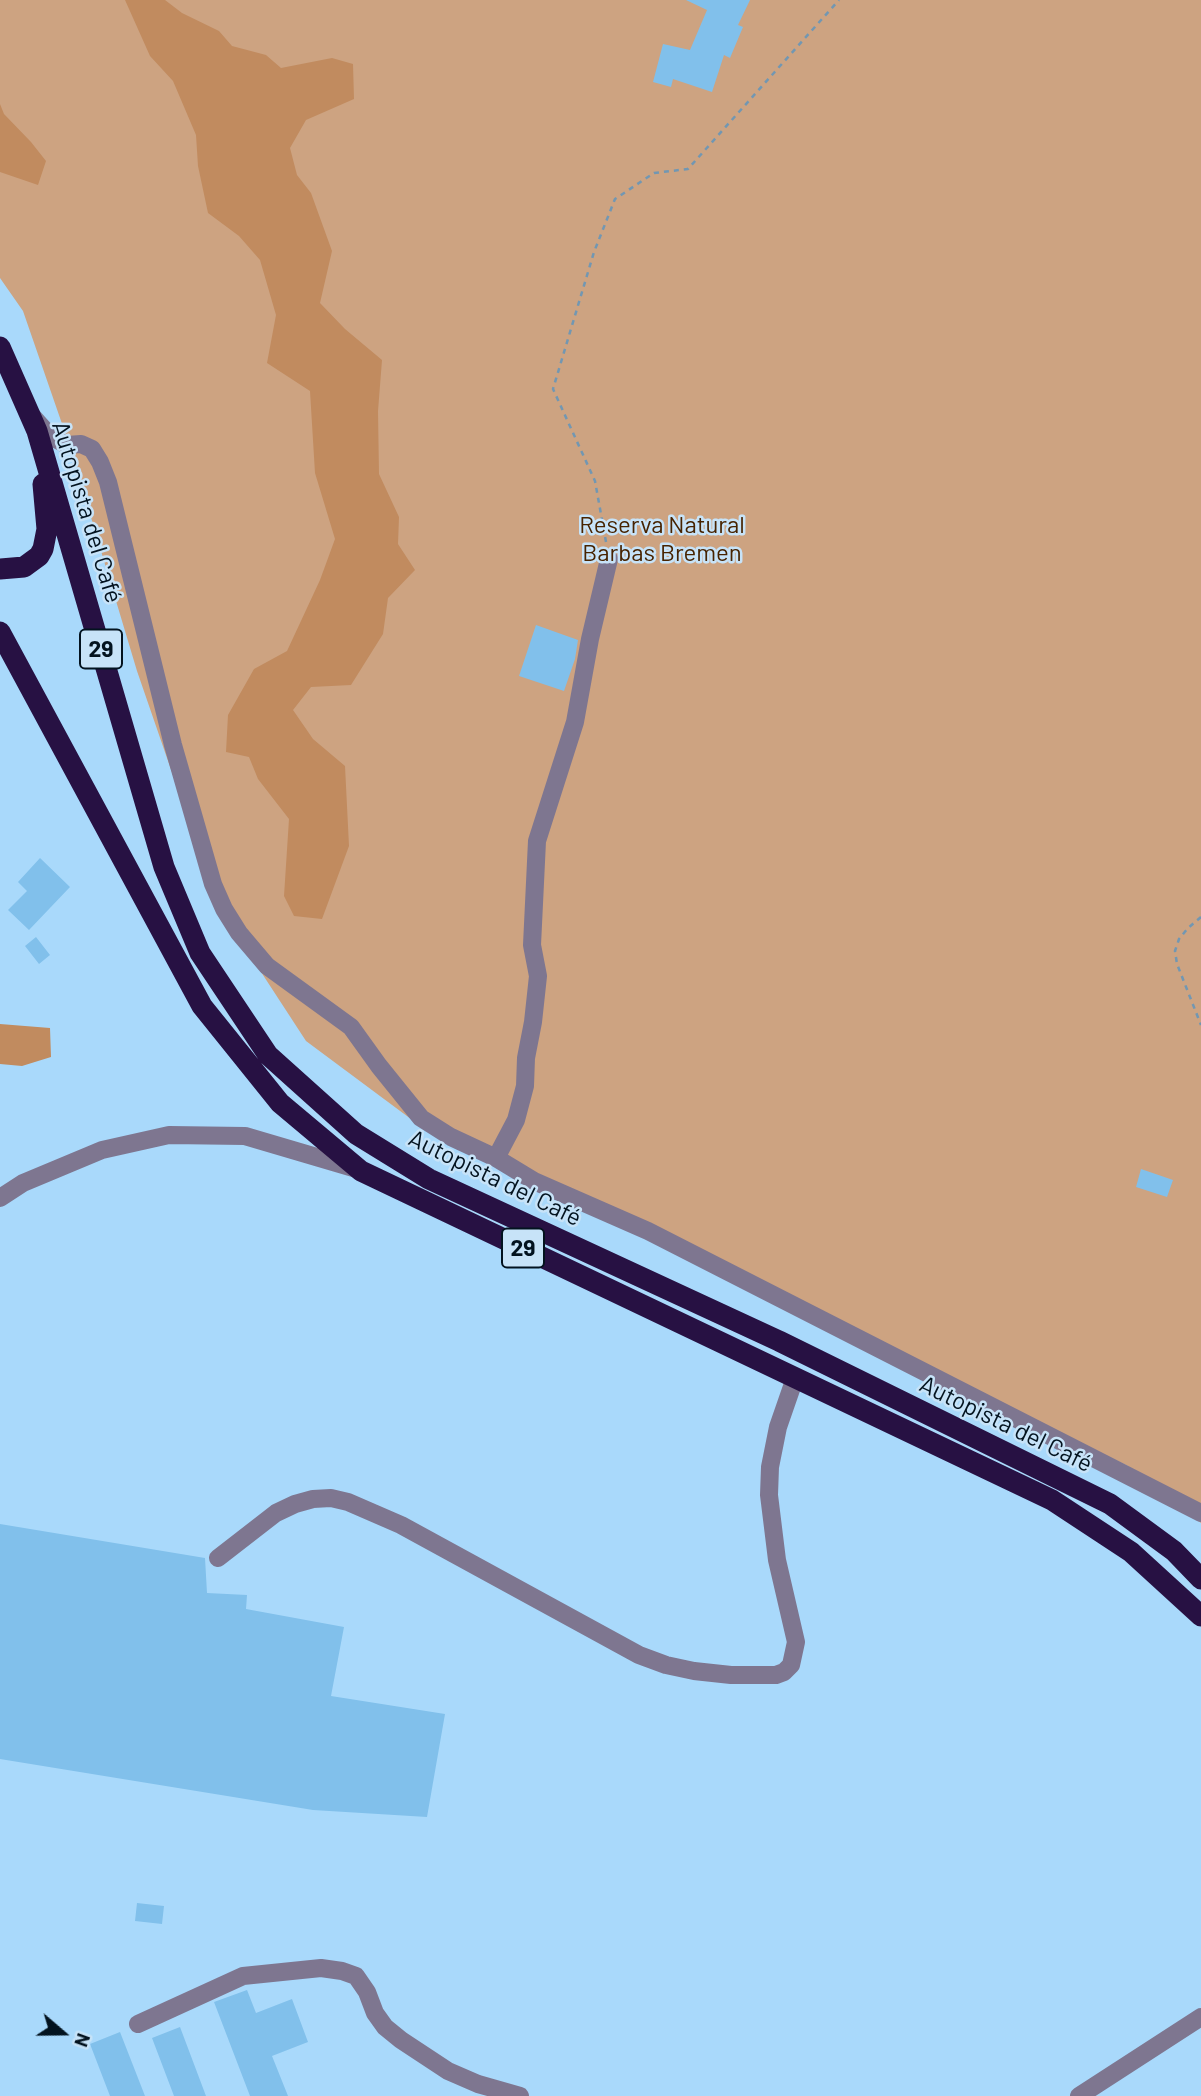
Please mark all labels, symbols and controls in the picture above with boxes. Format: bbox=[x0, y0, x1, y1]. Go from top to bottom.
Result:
street label: Autopista del Café bbox=[46, 418, 128, 606]
park label: Reserva Natural Barbas Bremen bbox=[579, 511, 745, 567]
road number: 29 bbox=[80, 629, 122, 668]
street label: Autopista del Café bbox=[404, 1124, 586, 1232]
road number: 29 bbox=[502, 1228, 544, 1268]
street label: Autopista del Café bbox=[915, 1370, 1097, 1478]
north arrow bbox=[28, 1998, 98, 2068]
text: N bbox=[70, 2030, 96, 2050]

